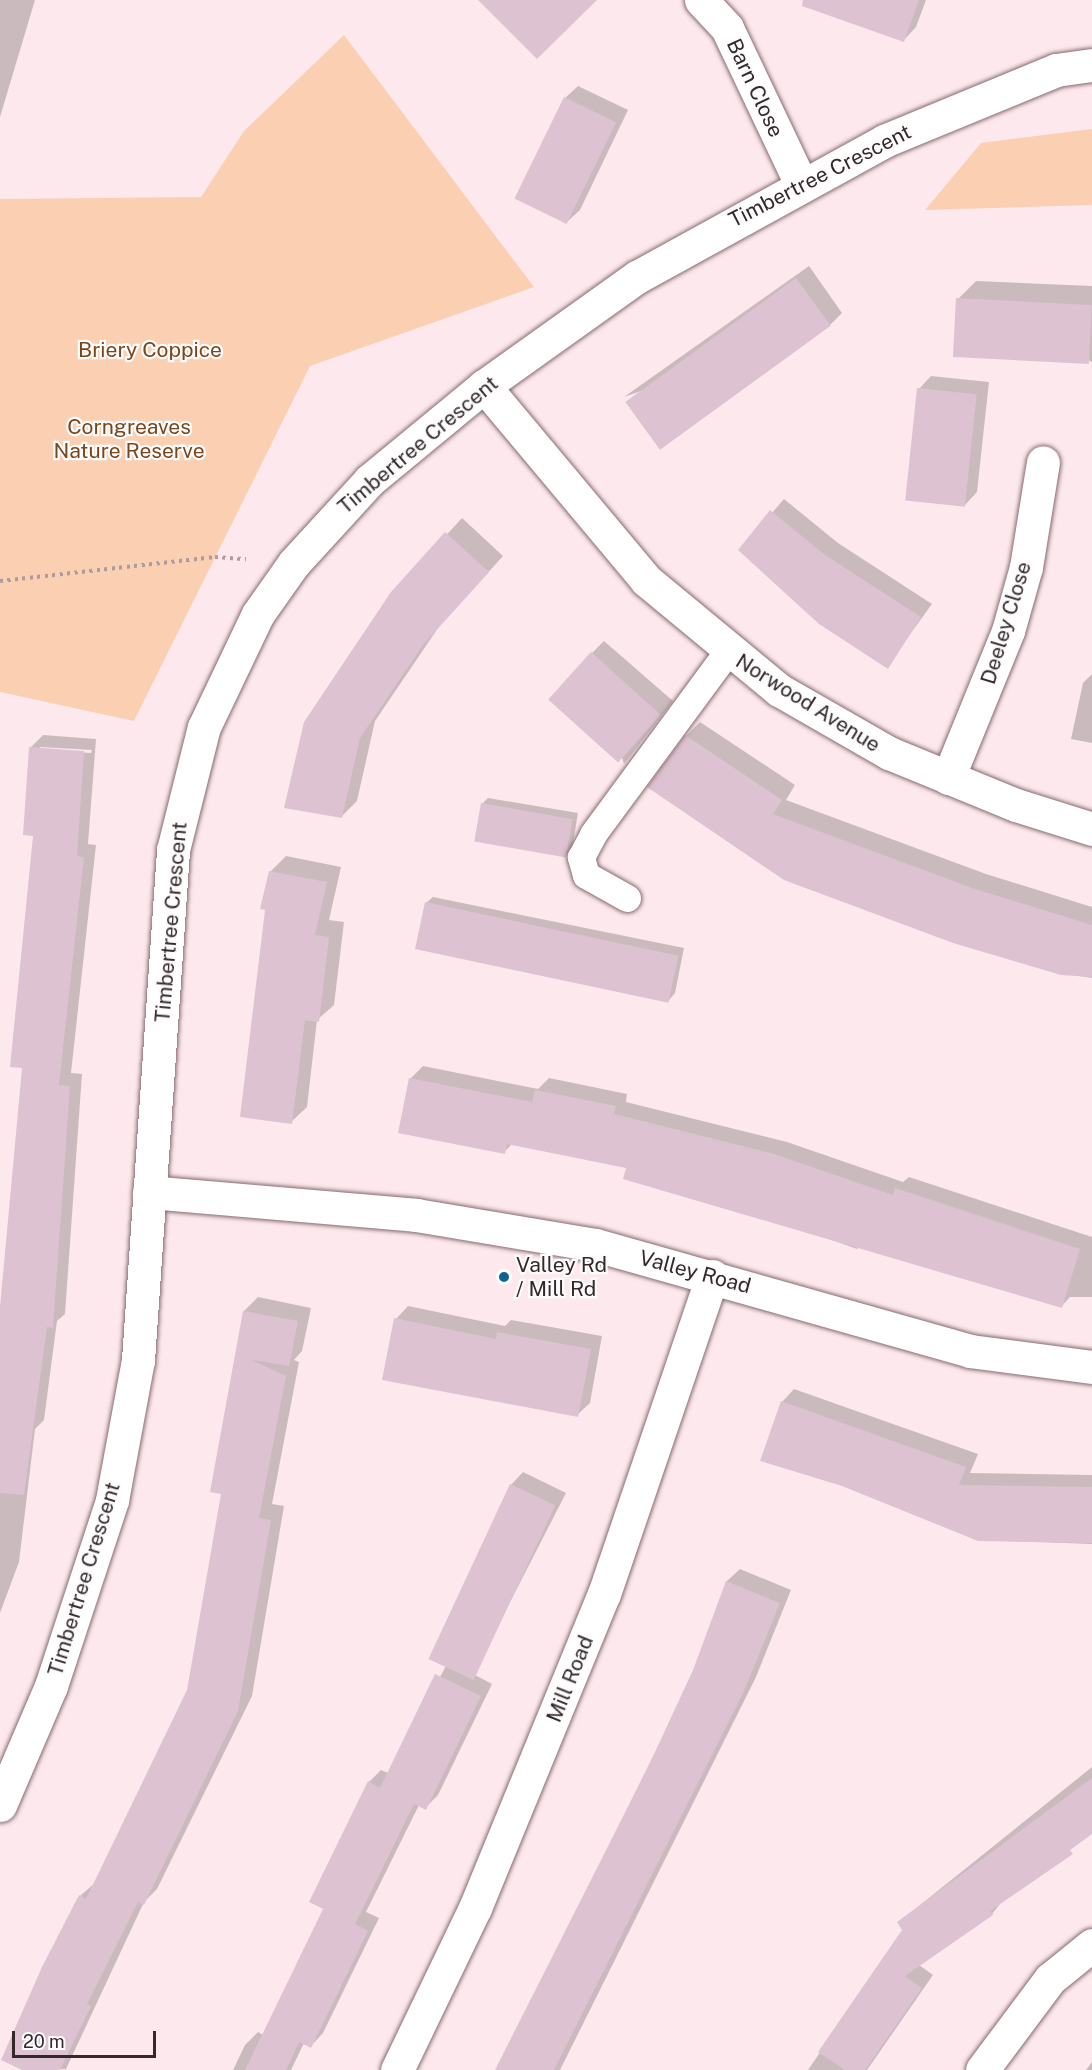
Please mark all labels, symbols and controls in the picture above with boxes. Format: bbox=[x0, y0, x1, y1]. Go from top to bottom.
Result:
street label: Barn Close bbox=[721, 35, 789, 141]
street label: Timbertree Crescent bbox=[725, 119, 915, 233]
park label: Briery Coppice bbox=[78, 337, 222, 363]
street label: Timbertree Crescent bbox=[333, 371, 503, 519]
park label: Corngreaves Nature Reserve bbox=[53, 414, 205, 464]
street label: Deeley Close bbox=[975, 559, 1037, 687]
street label: Norwood Avenue bbox=[731, 648, 885, 758]
street label: Timbertree Crescent bbox=[150, 821, 192, 1023]
street label: Valley Road bbox=[636, 1245, 754, 1299]
place label: Valley Rd / Mill Rd bbox=[516, 1252, 607, 1302]
marker: Valley Rd / Mill Rd bbox=[497, 1270, 511, 1284]
street label: Timbertree Crescent bbox=[43, 1479, 125, 1679]
street label: Mill Road bbox=[541, 1632, 599, 1726]
scale bar bbox=[15, 2019, 159, 2057]
text: 20 m bbox=[23, 2031, 65, 2052]

